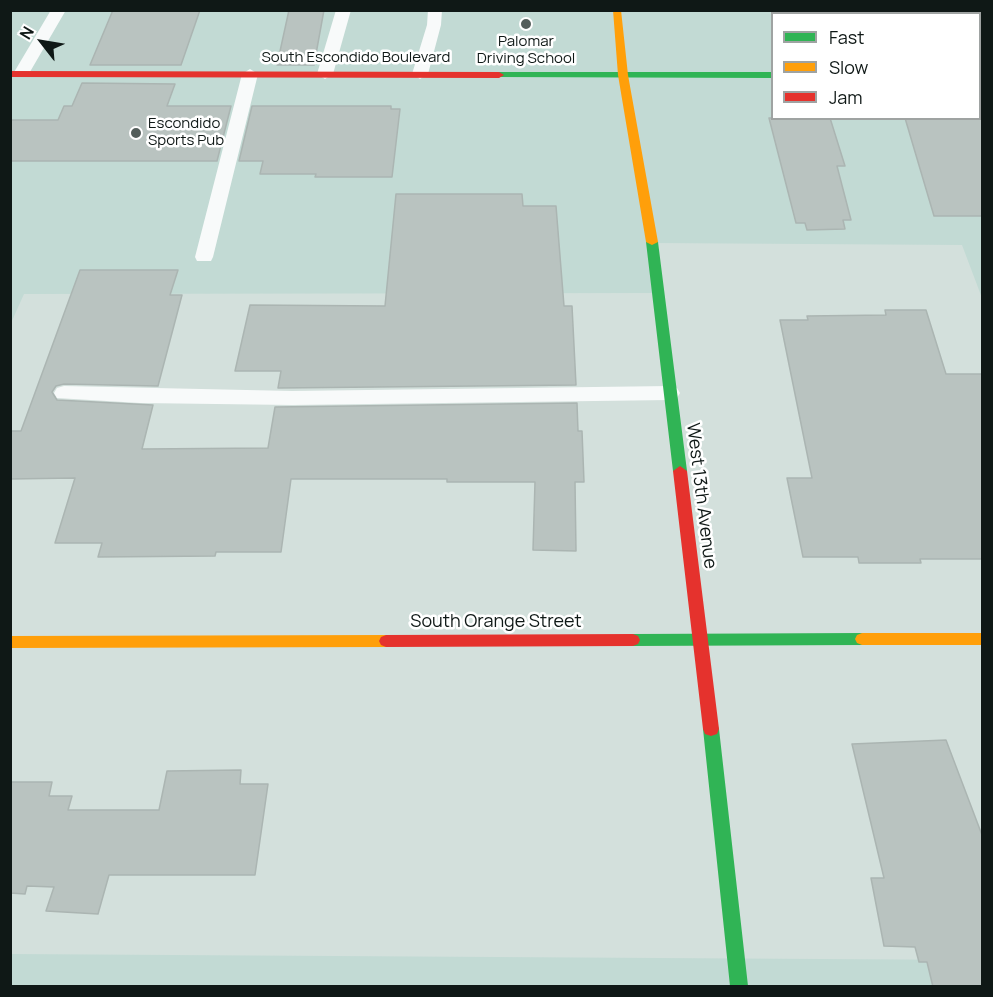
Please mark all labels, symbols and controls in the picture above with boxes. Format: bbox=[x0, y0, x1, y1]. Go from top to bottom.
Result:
north arrow bbox=[12, 12, 72, 72]
legend bbox=[771, 12, 981, 120]
marker: Palomar Driving School bbox=[519, 17, 533, 31]
text: N bbox=[14, 22, 39, 43]
text: Fast bbox=[829, 25, 864, 49]
place label: Palomar Driving School bbox=[477, 33, 575, 68]
street label: South Escondido Boulevard bbox=[262, 49, 450, 67]
text: Slow bbox=[829, 55, 868, 79]
text: Jam bbox=[829, 85, 863, 109]
place label: Escondido Sports Pub bbox=[148, 115, 224, 150]
marker: Escondido Sports Pub bbox=[129, 126, 143, 140]
street label: West 13th Avenue bbox=[681, 422, 721, 570]
street label: South Orange Street bbox=[410, 611, 582, 633]

